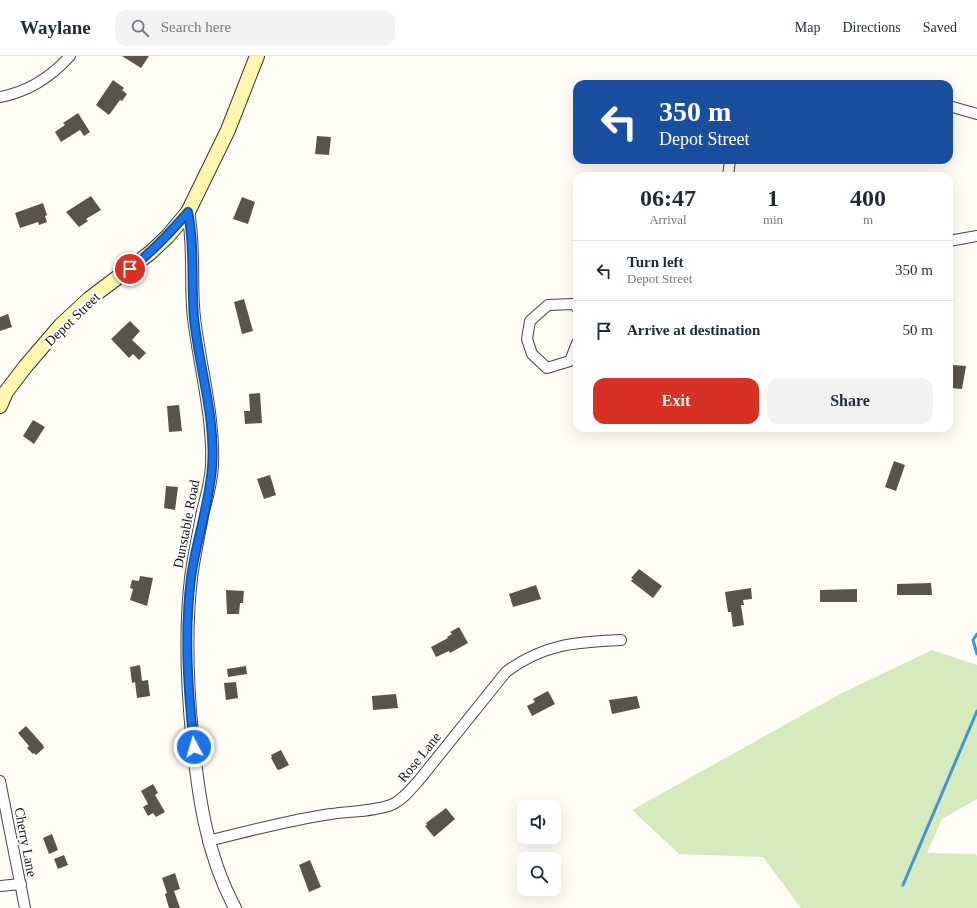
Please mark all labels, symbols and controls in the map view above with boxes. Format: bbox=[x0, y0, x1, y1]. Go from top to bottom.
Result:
search box bbox=[115, 10, 395, 46]
text: Waylane bbox=[20, 17, 91, 38]
icon: search bbox=[129, 17, 151, 39]
text: Search here bbox=[161, 19, 231, 35]
text: Map bbox=[795, 20, 820, 35]
text: Directions bbox=[842, 20, 901, 35]
text: Saved bbox=[923, 20, 957, 35]
icon: left bbox=[593, 96, 645, 148]
text: 350 m bbox=[659, 96, 731, 127]
text: Depot Street bbox=[659, 129, 749, 149]
text: 06:47 bbox=[640, 185, 696, 211]
text: 1 bbox=[767, 185, 779, 211]
text: 400 bbox=[850, 185, 886, 211]
text: Arrival bbox=[649, 212, 687, 227]
text: min bbox=[763, 212, 783, 227]
text: m bbox=[863, 212, 873, 227]
pin bbox=[113, 252, 147, 286]
text: Turn left bbox=[627, 254, 684, 270]
icon: arrive bbox=[119, 258, 141, 280]
icon: left bbox=[593, 260, 615, 282]
text: 350 m bbox=[895, 262, 933, 278]
text: Depot Street bbox=[627, 271, 692, 286]
street label: Depot Street bbox=[42, 289, 103, 349]
icon: arrive bbox=[593, 320, 615, 342]
text: Arrive at destination bbox=[627, 322, 760, 338]
text: 50 m bbox=[903, 322, 933, 338]
button: Exit bbox=[593, 378, 759, 424]
button: Share bbox=[767, 378, 933, 424]
street label: Dunstable Road bbox=[171, 479, 202, 570]
position arrow bbox=[173, 726, 215, 768]
street label: Rose Lane bbox=[395, 729, 444, 785]
map controls bbox=[517, 800, 561, 896]
button: sound bbox=[517, 800, 561, 844]
street label: Cherry Lane bbox=[11, 806, 40, 878]
button: search bbox=[517, 852, 561, 896]

